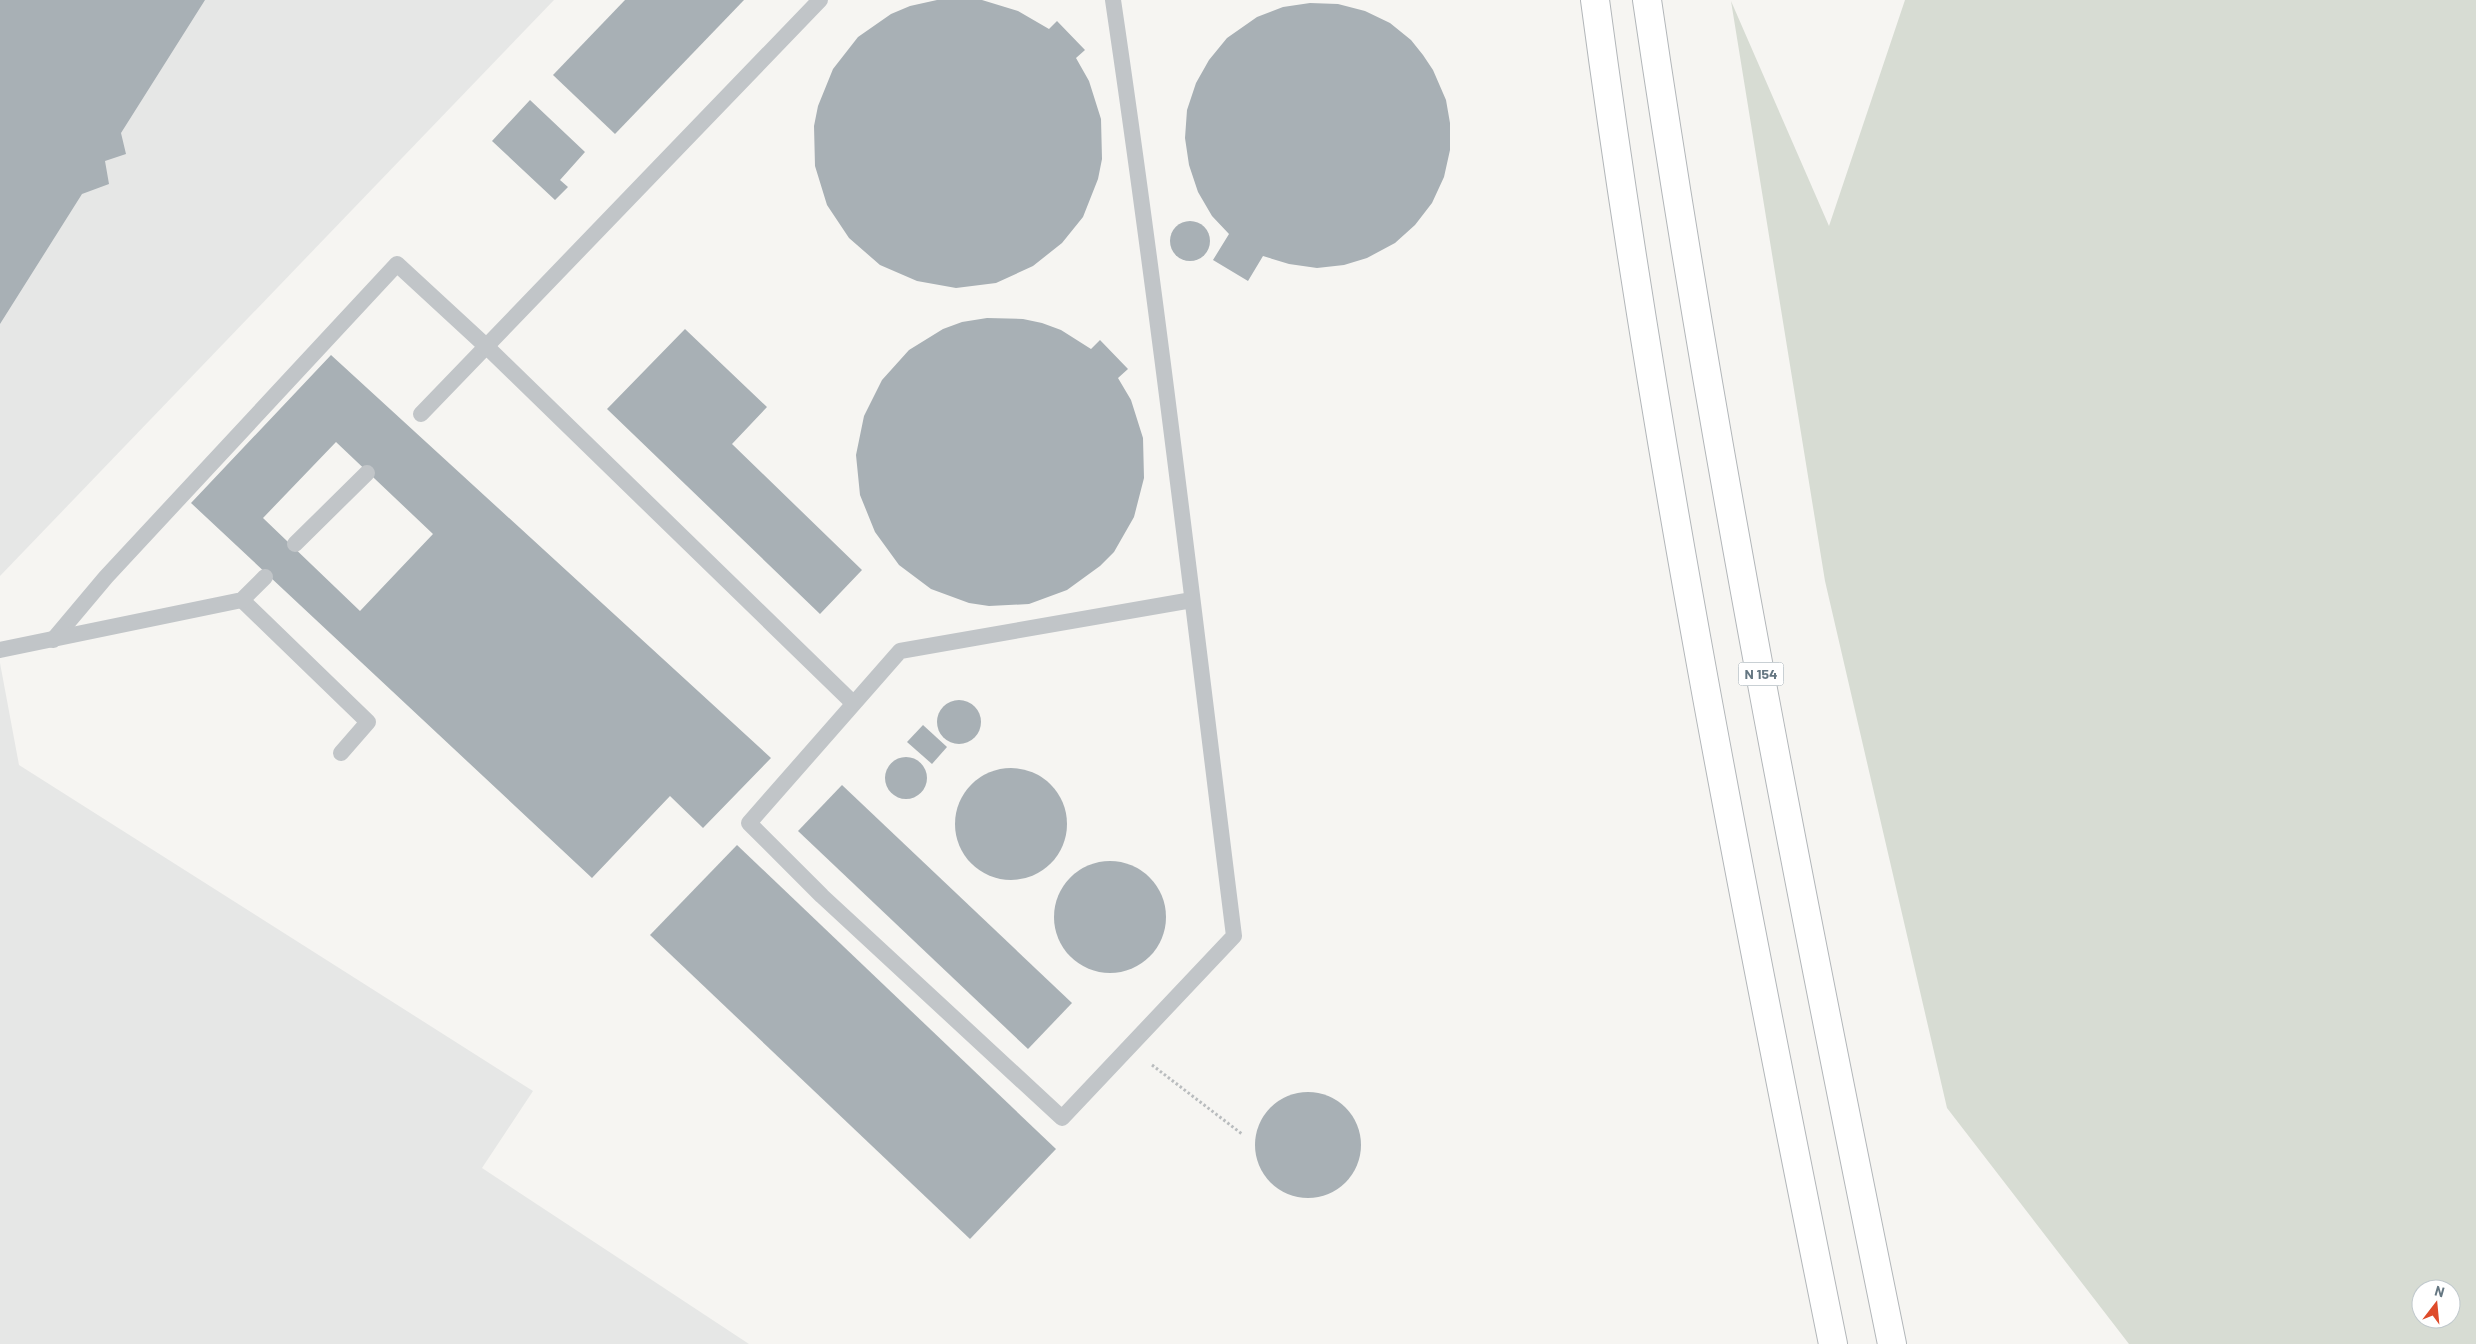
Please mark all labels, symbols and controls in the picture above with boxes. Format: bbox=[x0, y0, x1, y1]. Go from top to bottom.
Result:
road number: N 154 bbox=[1738, 662, 1784, 686]
north arrow bbox=[2411, 1279, 2461, 1329]
text: N bbox=[2433, 1282, 2447, 1300]

